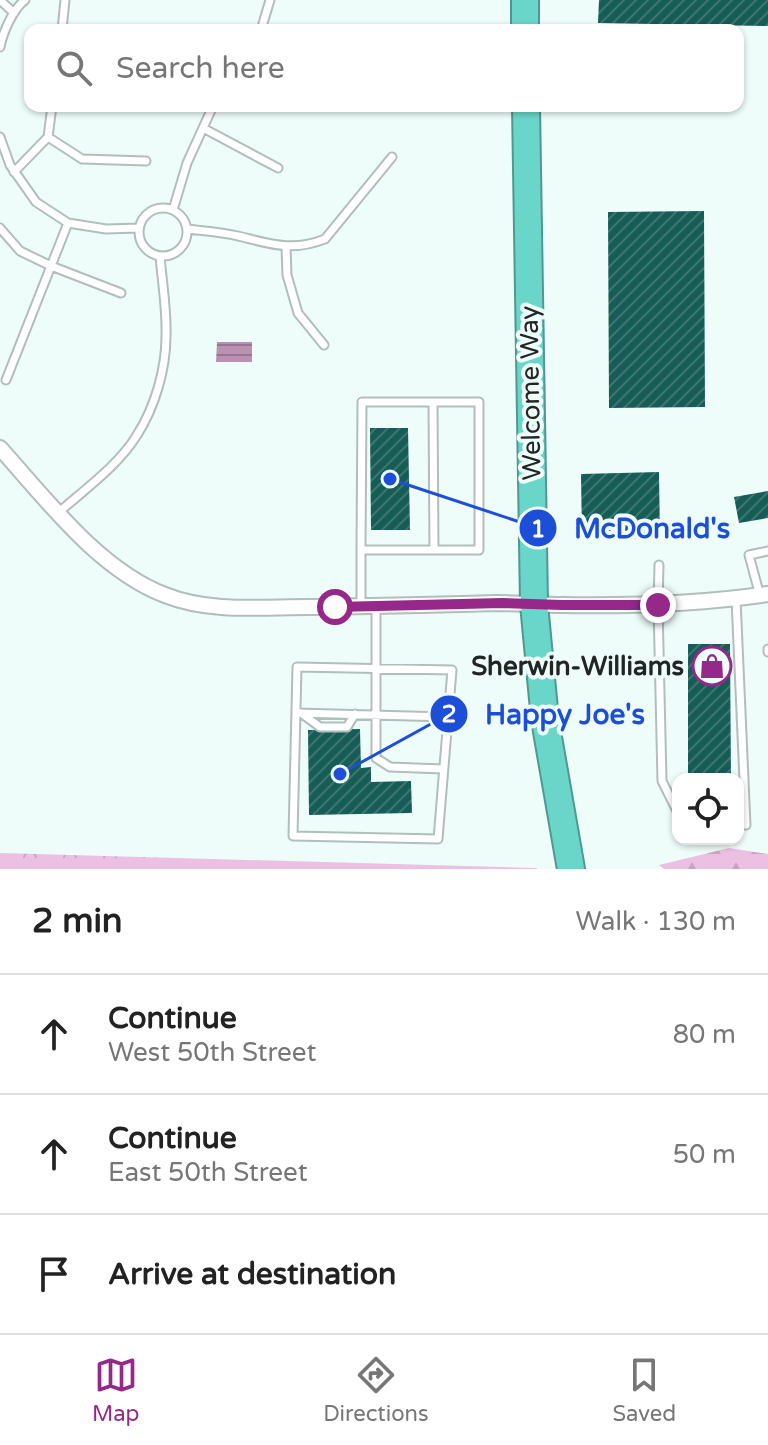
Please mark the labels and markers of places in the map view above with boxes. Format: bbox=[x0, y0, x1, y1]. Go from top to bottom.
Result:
callout: McDonald's bbox=[518, 502, 746, 554]
shop icon: Sherwin-Williams bbox=[691, 645, 733, 687]
place label: Sherwin-Williams bbox=[471, 651, 684, 682]
callout: Happy Joe's bbox=[429, 688, 661, 740]

